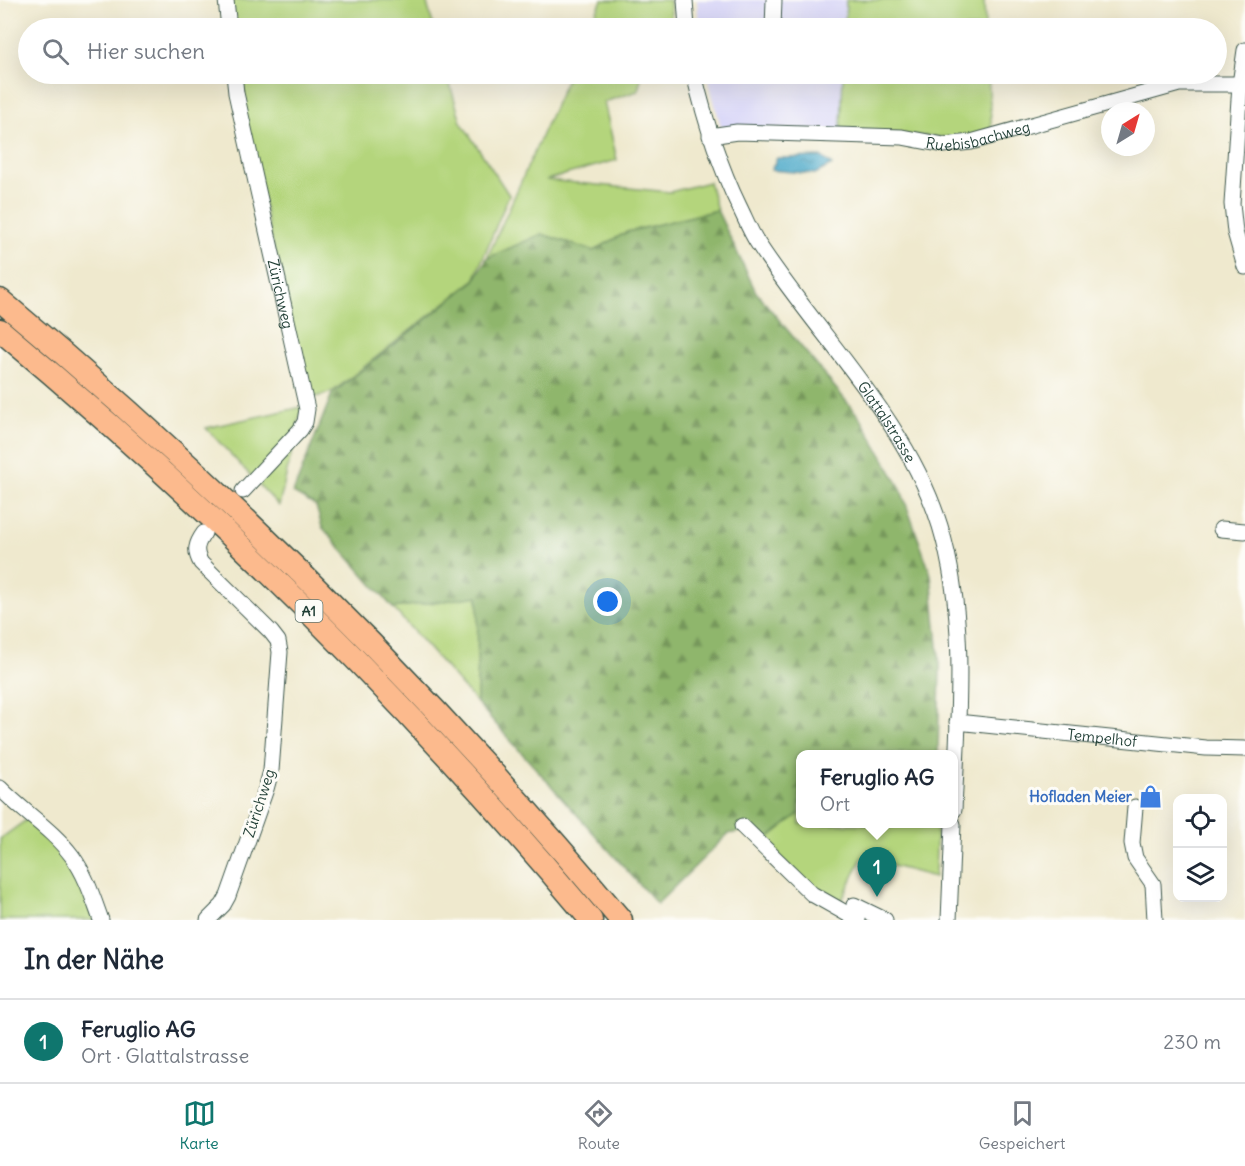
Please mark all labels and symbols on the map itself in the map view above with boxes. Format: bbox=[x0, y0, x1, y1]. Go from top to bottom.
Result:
north arrow bbox=[1101, 102, 1155, 156]
street label: Ruebisbachweg bbox=[924, 117, 1032, 154]
street label: Zürichweg bbox=[264, 257, 298, 331]
street label: Glattalstrasse bbox=[854, 377, 921, 465]
your location bbox=[593, 587, 622, 616]
road number: A1 bbox=[296, 600, 322, 622]
street label: Tempelhof bbox=[1066, 724, 1139, 750]
street label: Zürichweg bbox=[239, 766, 279, 840]
shop icon: Hofladen Meier bbox=[1137, 783, 1163, 809]
place label: Hofladen Meier bbox=[1029, 787, 1133, 806]
pin: 1 bbox=[858, 848, 896, 897]

